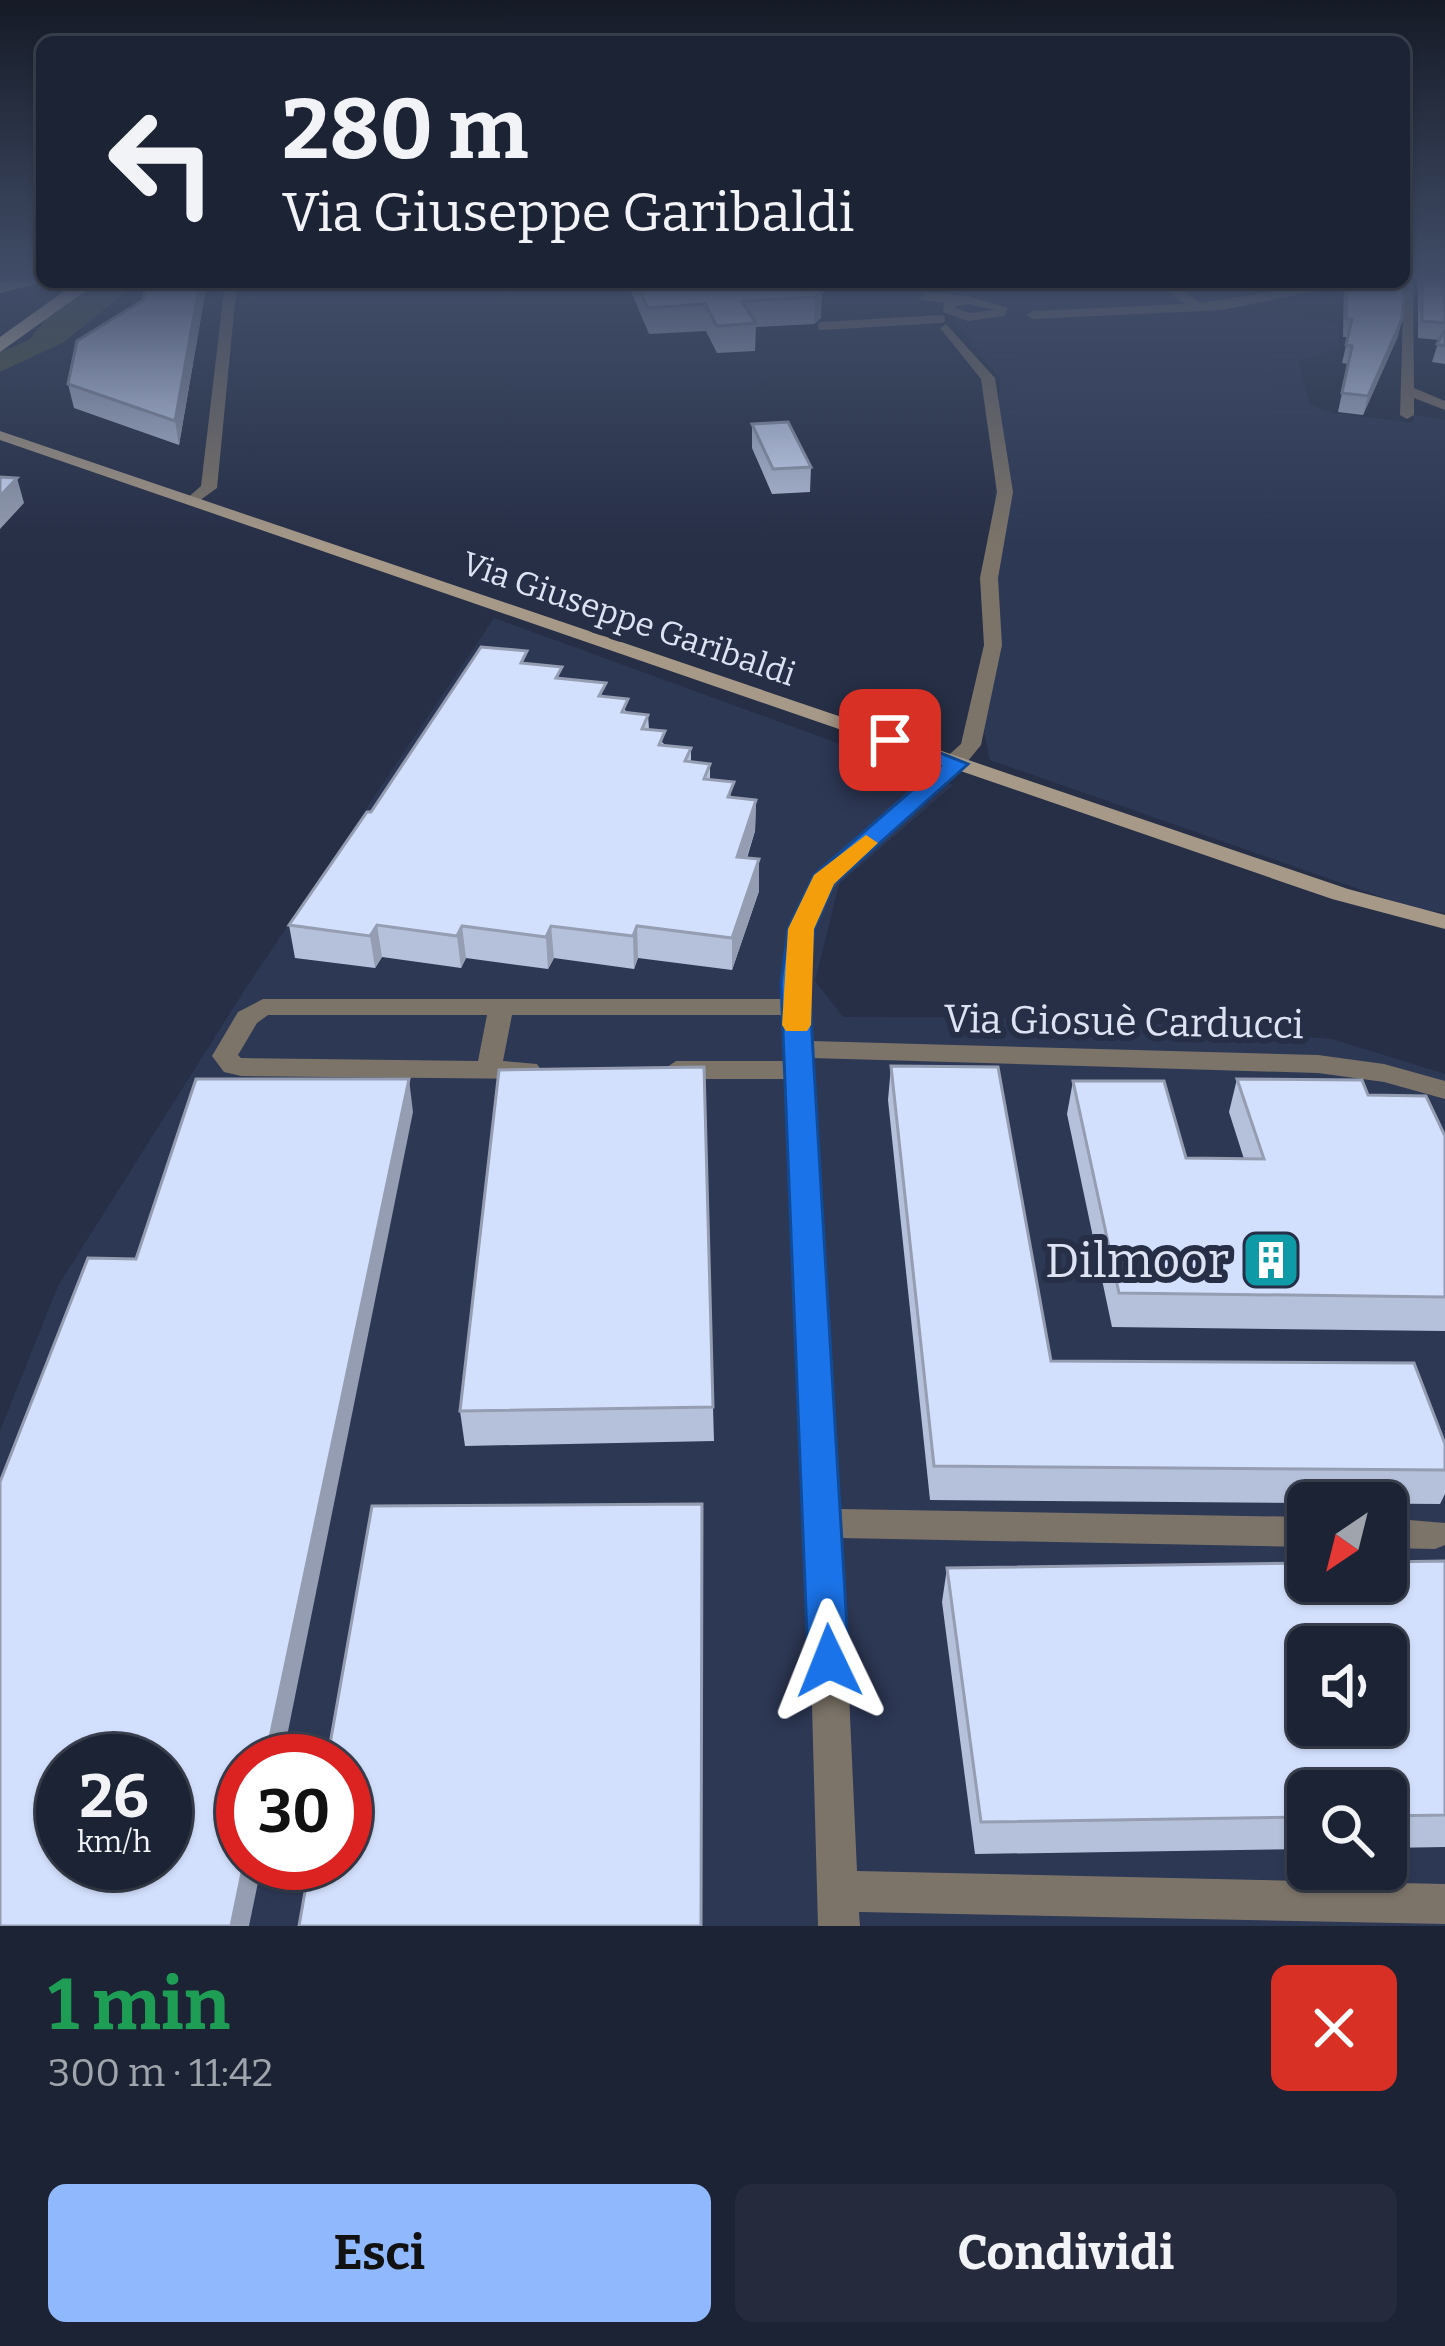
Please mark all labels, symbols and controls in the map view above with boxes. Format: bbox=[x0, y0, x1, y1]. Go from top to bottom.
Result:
text: 280 m bbox=[282, 79, 528, 180]
icon: left bbox=[84, 84, 240, 240]
text: Via Giuseppe Garibaldi bbox=[282, 181, 855, 245]
street label: Via Giuseppe Garibaldi bbox=[457, 543, 801, 695]
pin bbox=[839, 689, 941, 791]
icon: arrive bbox=[857, 707, 923, 773]
street label: Via Giosuè Carducci bbox=[944, 996, 1304, 1048]
building icon: Dilmoor bbox=[1240, 1229, 1302, 1291]
place label: Dilmoor bbox=[1045, 1232, 1229, 1290]
north arrow bbox=[1287, 1482, 1407, 1602]
map controls bbox=[1287, 1482, 1407, 1890]
position arrow bbox=[766, 1598, 892, 1724]
button: sound bbox=[1287, 1626, 1407, 1746]
speed limit sign: 30 bbox=[216, 1734, 372, 1890]
text: 26 bbox=[79, 1761, 149, 1833]
button: search bbox=[1287, 1770, 1407, 1890]
text: km/h bbox=[77, 1824, 151, 1860]
text: 1 min bbox=[48, 1962, 230, 2048]
button: close bbox=[1271, 1965, 1397, 2091]
text: 300 m · 11:42 bbox=[48, 2050, 273, 2096]
button: Esci bbox=[48, 2184, 711, 2322]
button: Condividi bbox=[735, 2184, 1397, 2322]

